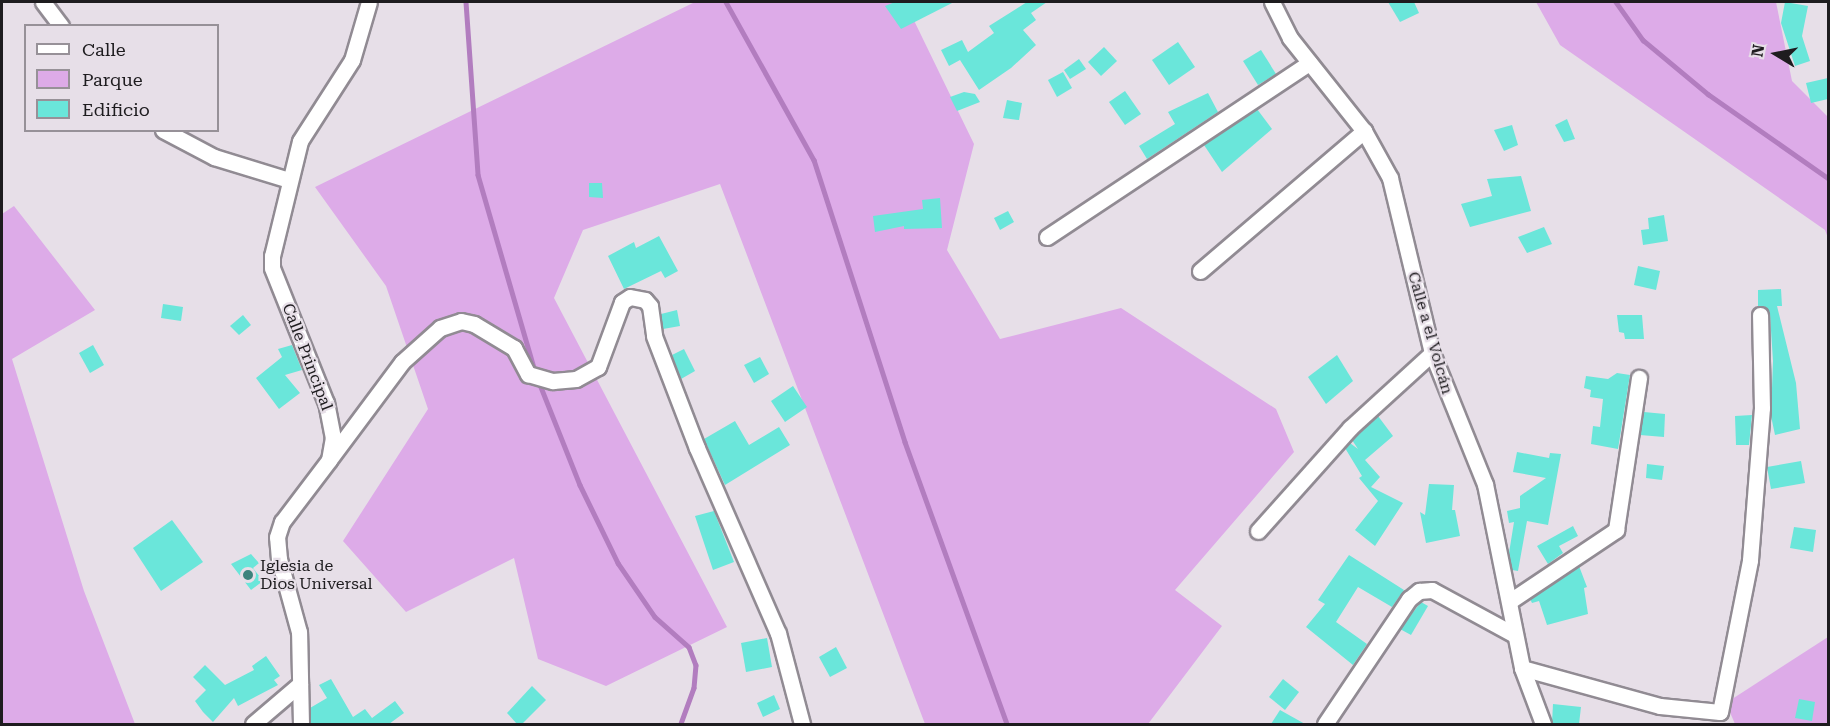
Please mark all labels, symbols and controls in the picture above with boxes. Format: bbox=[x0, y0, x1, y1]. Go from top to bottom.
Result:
legend bbox=[24, 24, 219, 132]
north arrow bbox=[1746, 24, 1806, 84]
text: Calle bbox=[82, 39, 126, 60]
text: N bbox=[1747, 43, 1768, 59]
text: Parque bbox=[82, 69, 143, 90]
text: Edificio bbox=[82, 99, 150, 120]
street label: Calle a el Volcán bbox=[1403, 270, 1457, 396]
street label: Calle Principal bbox=[278, 301, 336, 413]
place label: Iglesia de Dios Universal bbox=[260, 556, 372, 594]
marker: Iglesia de Dios Universal bbox=[241, 568, 255, 582]

